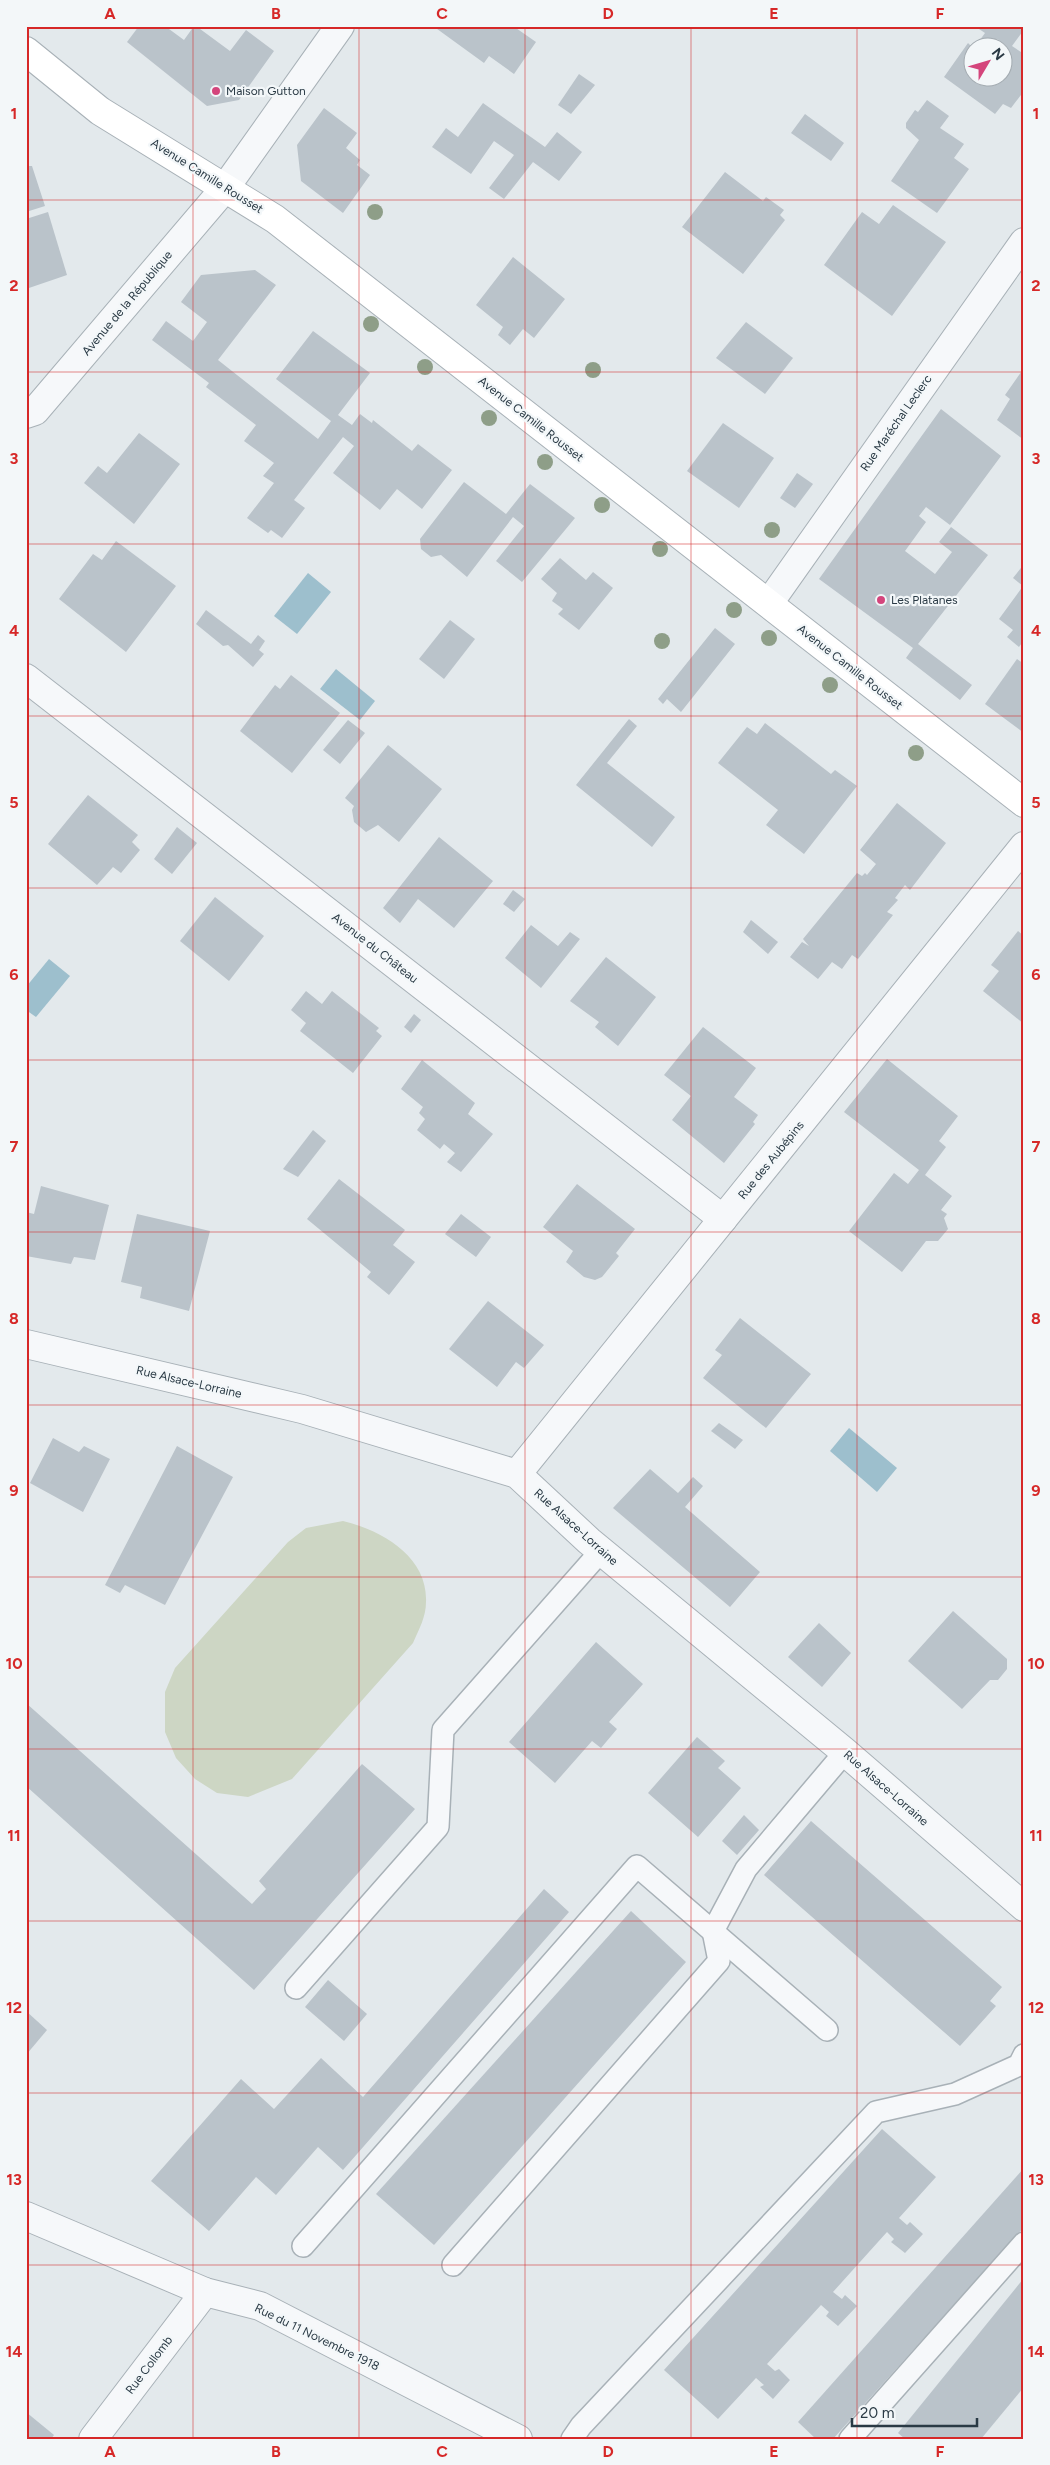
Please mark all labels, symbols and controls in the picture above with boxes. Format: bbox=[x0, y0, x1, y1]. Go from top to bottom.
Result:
text: A bbox=[104, 4, 116, 23]
text: B bbox=[271, 4, 281, 23]
text: C bbox=[436, 4, 448, 23]
text: D bbox=[602, 4, 614, 23]
text: E bbox=[769, 4, 779, 23]
text: F bbox=[936, 4, 945, 23]
north arrow bbox=[962, 38, 1012, 88]
text: N bbox=[988, 45, 1008, 64]
place label: Maison Gutton bbox=[226, 84, 306, 98]
marker: Maison Gutton bbox=[210, 85, 222, 97]
text: 1 bbox=[11, 104, 17, 123]
text: 1 bbox=[1033, 104, 1039, 123]
street label: Avenue Camille Rousset bbox=[148, 136, 266, 217]
street label: Avenue de la République bbox=[79, 247, 175, 358]
text: 2 bbox=[9, 276, 19, 295]
text: 2 bbox=[1031, 276, 1041, 295]
street label: Rue Maréchal Leclerc bbox=[857, 372, 935, 474]
street label: Avenue Camille Rousset bbox=[476, 374, 587, 465]
text: 3 bbox=[10, 449, 19, 468]
text: 3 bbox=[1032, 449, 1041, 468]
place label: Les Platanes bbox=[891, 593, 958, 607]
marker: Les Platanes bbox=[875, 594, 887, 606]
text: 4 bbox=[9, 621, 19, 640]
text: 4 bbox=[1031, 621, 1041, 640]
street label: Avenue Camille Rousset bbox=[795, 622, 906, 713]
text: 5 bbox=[9, 793, 19, 812]
text: 5 bbox=[1031, 793, 1041, 812]
street label: Avenue du Château bbox=[329, 910, 421, 986]
text: 6 bbox=[9, 965, 19, 984]
text: 6 bbox=[1031, 965, 1041, 984]
street label: Rue des Aubépins bbox=[735, 1118, 807, 1202]
text: 7 bbox=[10, 1137, 19, 1156]
text: 7 bbox=[1032, 1137, 1041, 1156]
text: 8 bbox=[9, 1309, 19, 1328]
text: 8 bbox=[1031, 1309, 1041, 1328]
street label: Rue Alsace-Lorraine bbox=[135, 1363, 243, 1401]
text: 9 bbox=[9, 1481, 19, 1500]
text: 9 bbox=[1031, 1481, 1041, 1500]
street label: Rue Alsace-Lorraine bbox=[531, 1486, 621, 1569]
text: 10 bbox=[5, 1654, 23, 1673]
text: 10 bbox=[1027, 1654, 1045, 1673]
street label: Rue Alsace-Lorraine bbox=[841, 1747, 932, 1829]
text: 11 bbox=[7, 1826, 21, 1845]
text: 11 bbox=[1029, 1826, 1043, 1845]
text: 12 bbox=[6, 1998, 22, 2017]
text: 12 bbox=[1028, 1998, 1044, 2017]
text: 13 bbox=[6, 2170, 22, 2189]
text: 13 bbox=[1028, 2170, 1044, 2189]
street label: Rue du 11 Novembre 1918 bbox=[252, 2301, 382, 2373]
street label: Rue Collomb bbox=[123, 2333, 175, 2397]
text: 14 bbox=[6, 2342, 22, 2361]
text: 14 bbox=[1028, 2342, 1044, 2361]
scale bar bbox=[852, 2395, 978, 2427]
text: 20 m bbox=[860, 2404, 894, 2422]
text: A bbox=[104, 2442, 116, 2461]
text: B bbox=[271, 2442, 281, 2461]
text: C bbox=[436, 2442, 448, 2461]
text: D bbox=[602, 2442, 614, 2461]
text: E bbox=[769, 2442, 779, 2461]
text: F bbox=[936, 2442, 945, 2461]

